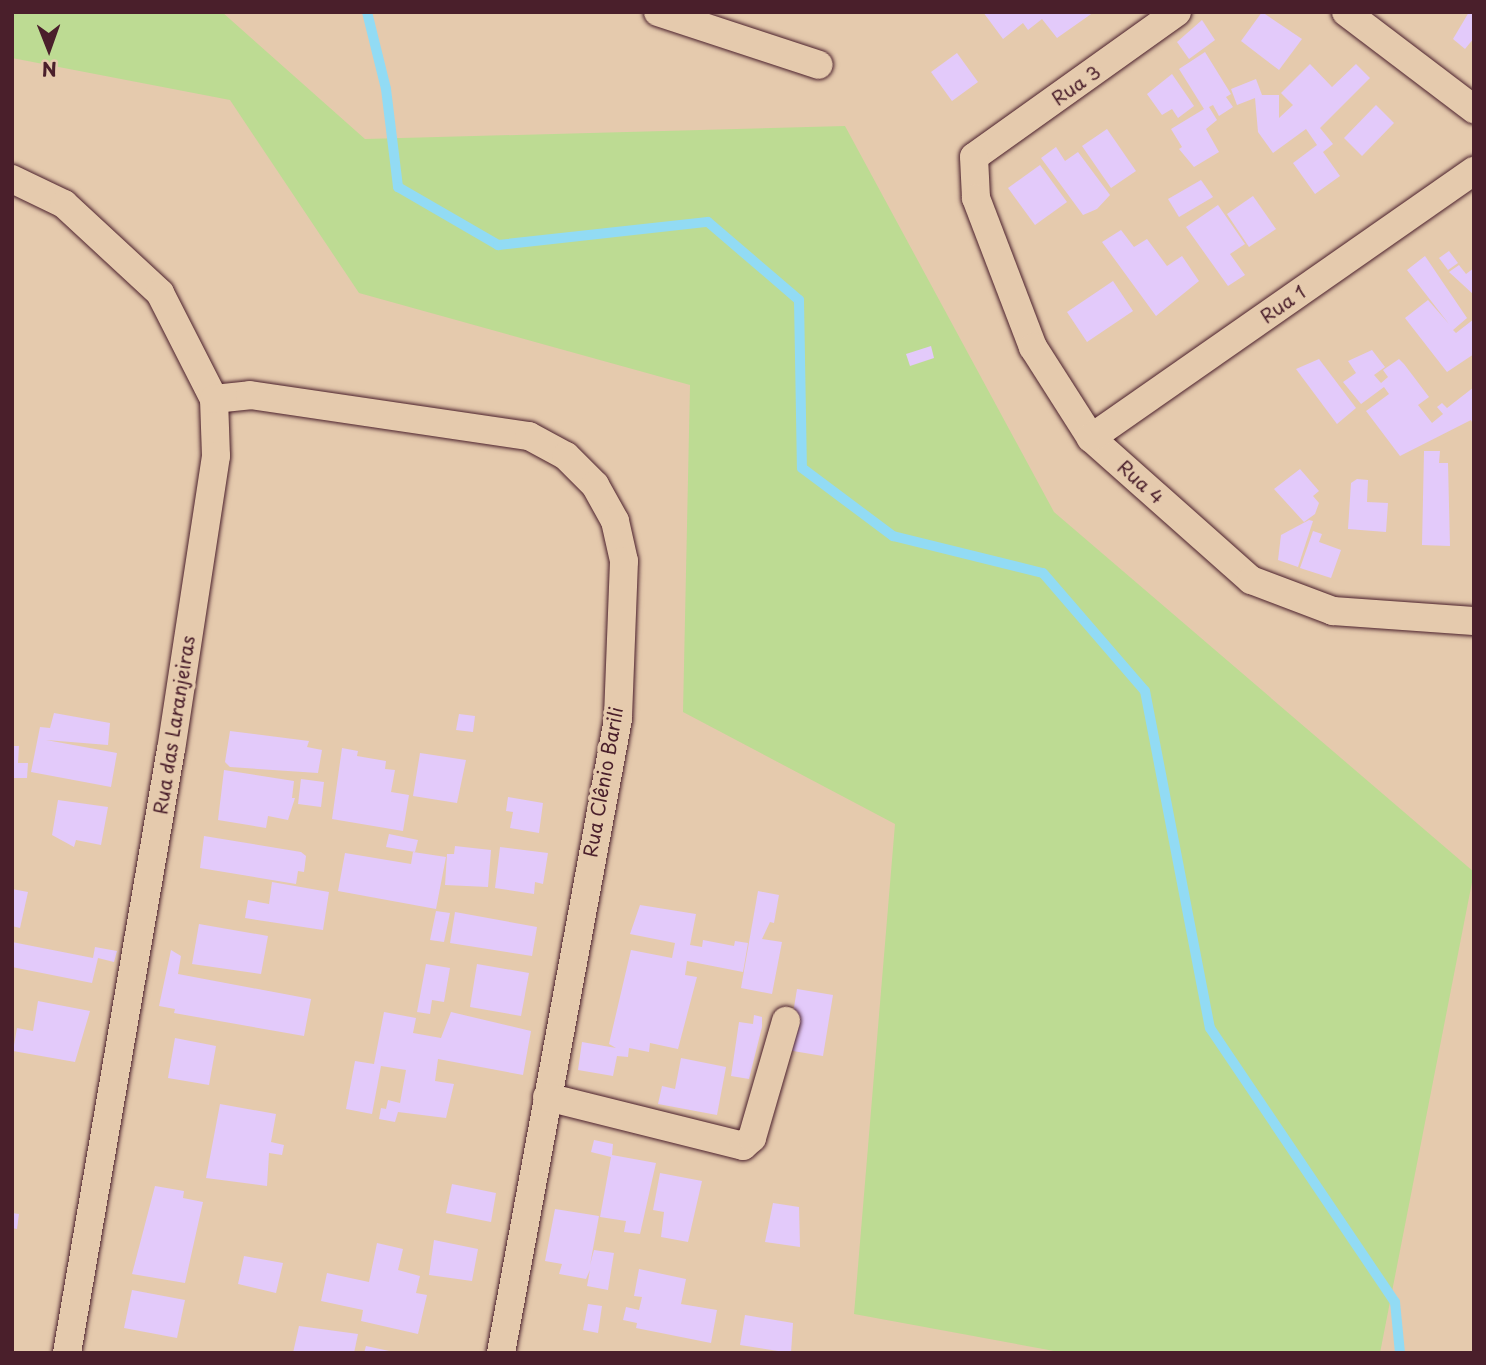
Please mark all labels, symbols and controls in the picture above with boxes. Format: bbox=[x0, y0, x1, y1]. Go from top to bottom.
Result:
north arrow bbox=[14, 14, 84, 84]
text: N bbox=[42, 56, 57, 84]
street label: Rua 3 bbox=[1047, 60, 1105, 110]
street label: Rua 1 bbox=[1255, 280, 1311, 328]
street label: Rua 4 bbox=[1113, 455, 1169, 509]
street label: Rua das Laranjeiras bbox=[148, 633, 200, 817]
street label: Rua Clênio Barili bbox=[578, 704, 628, 860]

